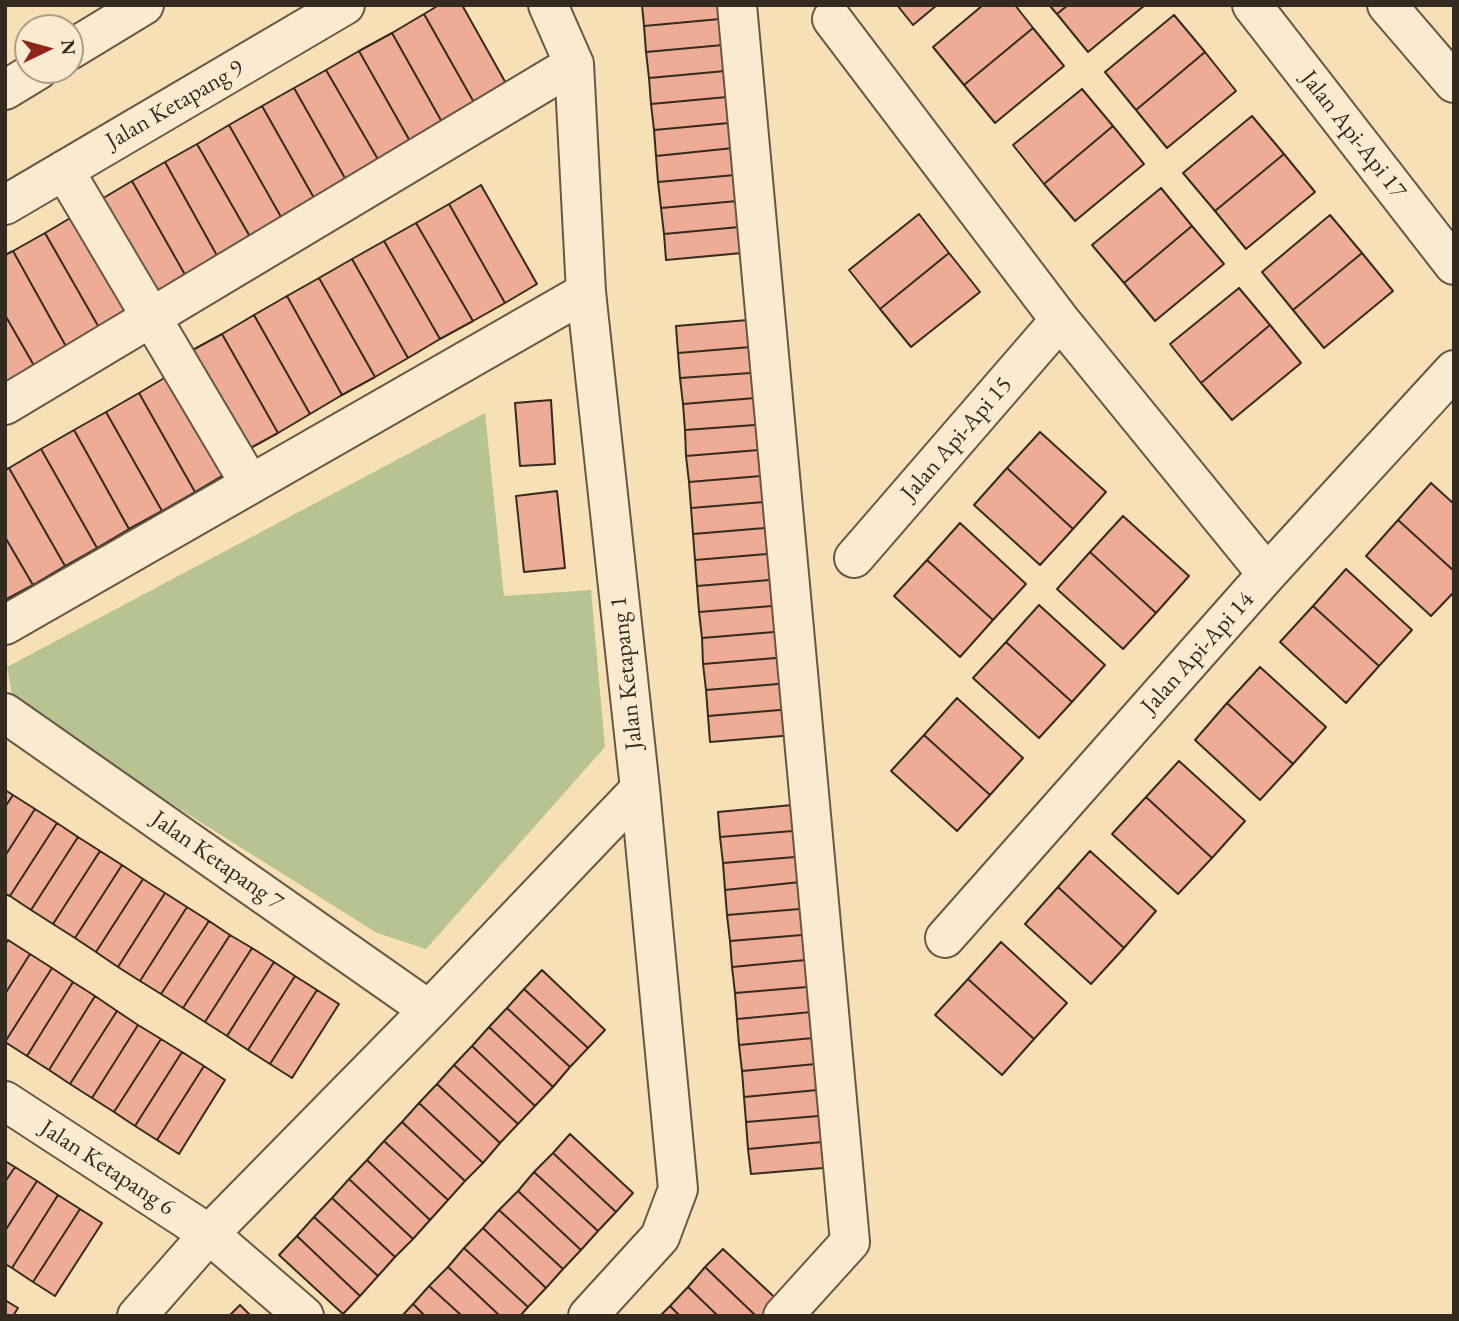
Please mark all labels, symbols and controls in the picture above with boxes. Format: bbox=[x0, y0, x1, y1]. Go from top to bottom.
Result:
north arrow bbox=[14, 14, 84, 84]
text: N bbox=[55, 39, 82, 56]
street label: Jalan Ketapang 9 bbox=[101, 54, 249, 156]
street label: Jalan Api-Api 17 bbox=[1294, 65, 1412, 205]
street label: Jalan Api-Api 15 bbox=[895, 371, 1019, 507]
street label: Jalan Api-Api 14 bbox=[1135, 586, 1261, 720]
street label: Jalan Ketapang 1 bbox=[605, 595, 649, 751]
street label: Jalan Ketapang 7 bbox=[146, 805, 288, 917]
street label: Jalan Ketapang 6 bbox=[34, 1114, 180, 1222]

